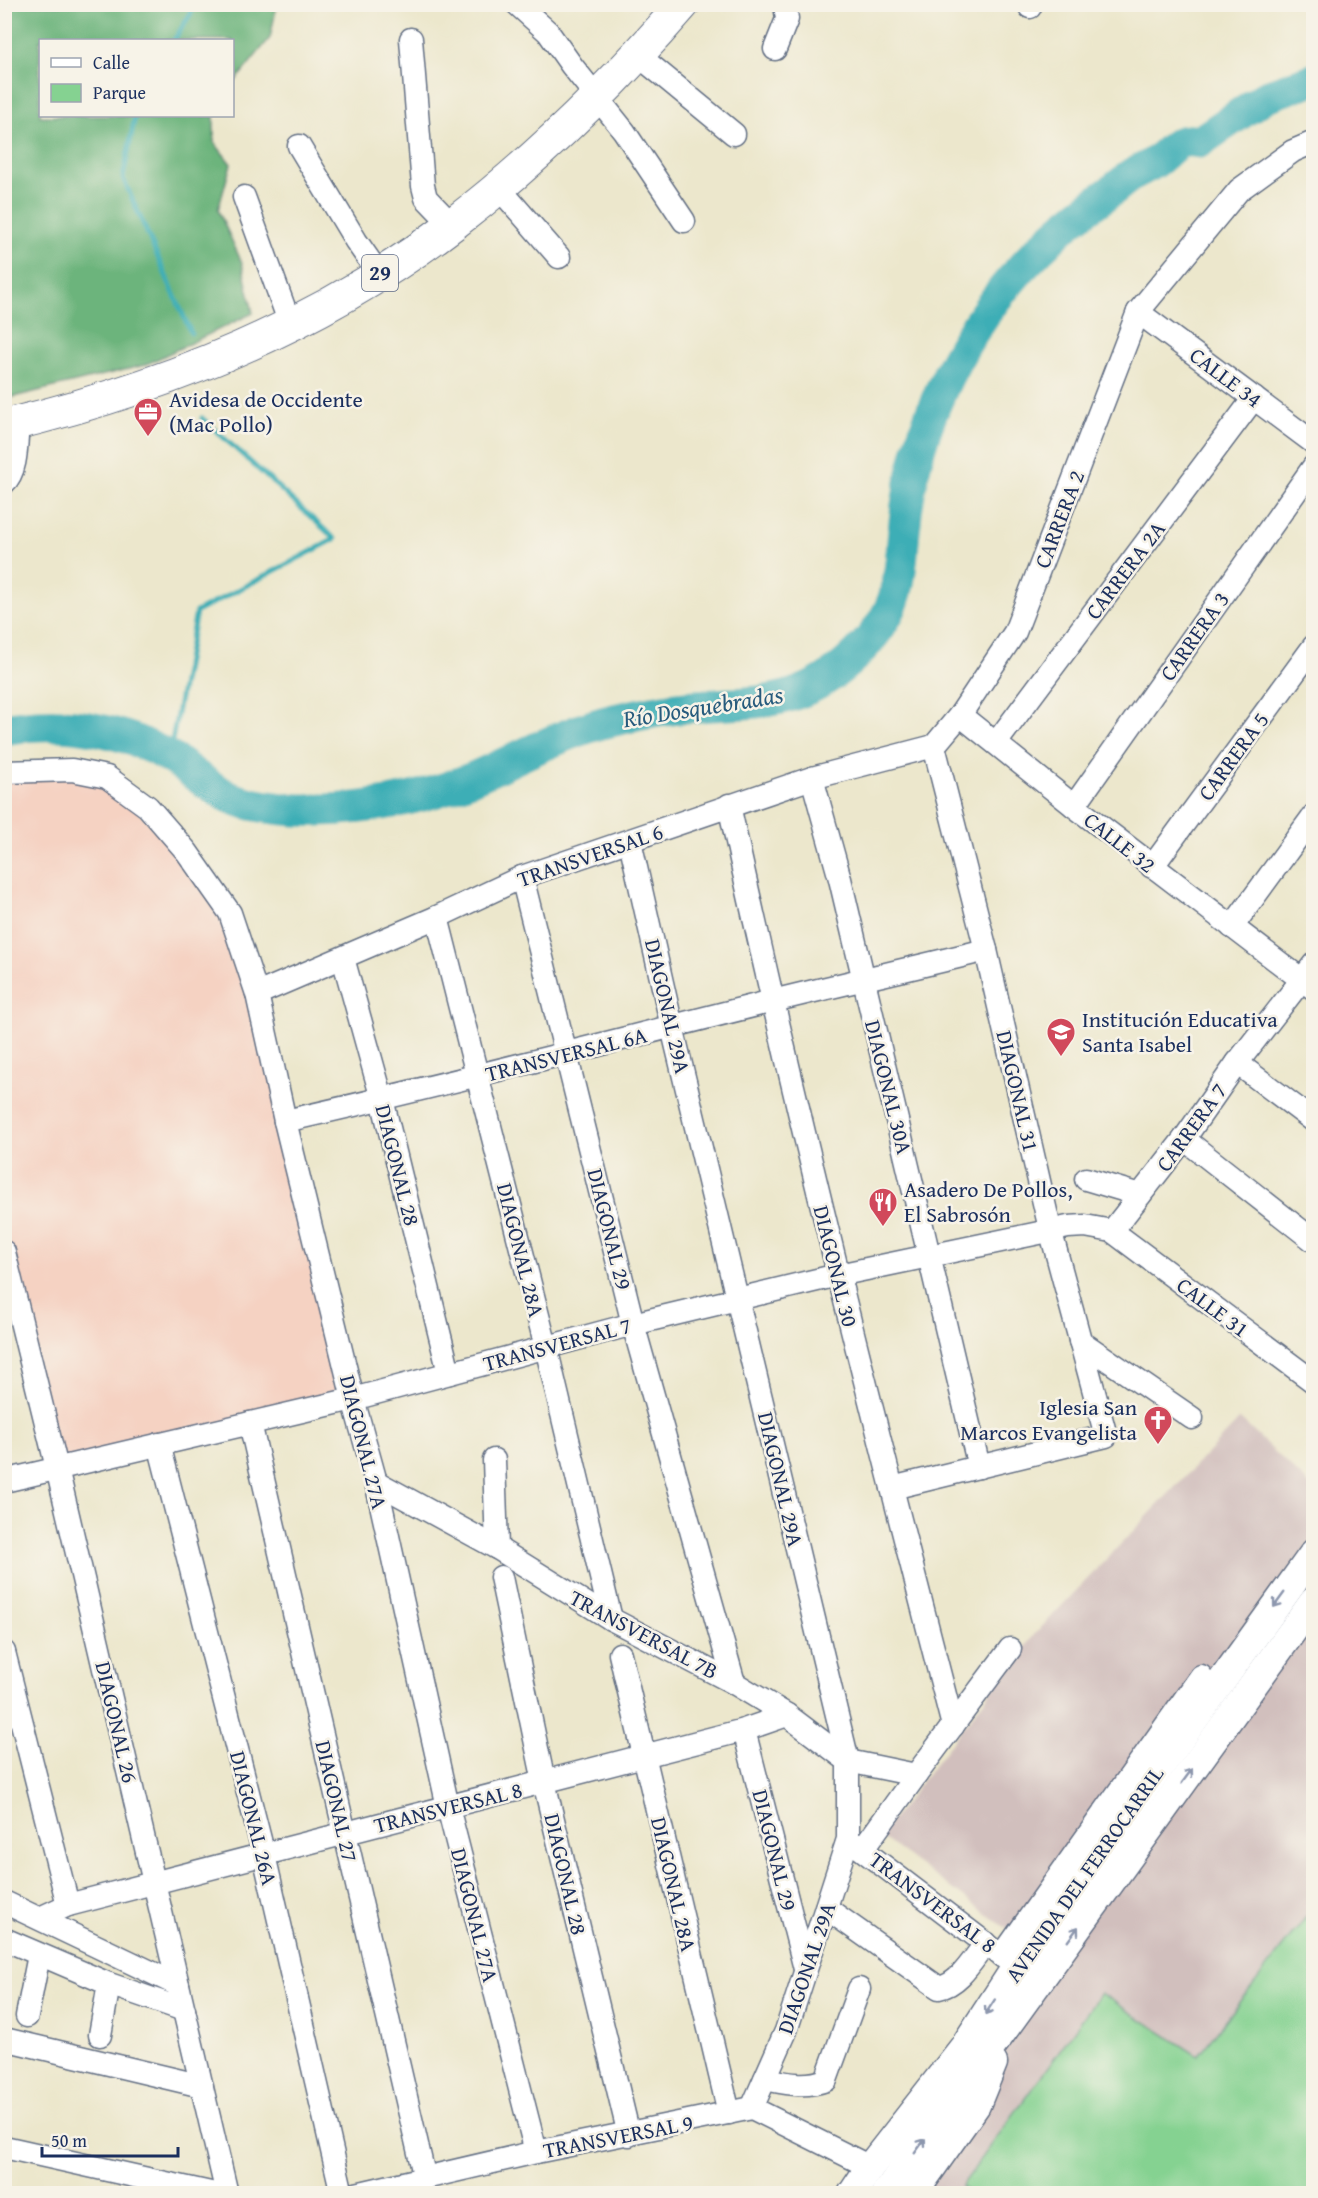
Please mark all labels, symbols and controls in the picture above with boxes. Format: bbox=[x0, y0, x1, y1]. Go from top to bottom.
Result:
legend bbox=[39, 39, 234, 117]
text: Calle bbox=[93, 49, 130, 76]
text: Parque bbox=[93, 79, 146, 106]
road number: 29 bbox=[362, 255, 398, 291]
street label: CALLE 34 bbox=[1183, 339, 1269, 415]
place label: Avidesa de Occidente (Mac Pollo) bbox=[169, 383, 363, 440]
office icon: Avidesa de Occidente (Mac Pollo) bbox=[132, 396, 164, 438]
street label: CARRERA 2 bbox=[1026, 465, 1092, 573]
street label: CARRERA 2A bbox=[1077, 514, 1173, 626]
street label: CARRERA 3 bbox=[1151, 585, 1237, 687]
water label: Río Dosquebradas bbox=[620, 677, 786, 737]
street label: CARRERA 5 bbox=[1190, 705, 1276, 807]
street label: CALLE 32 bbox=[1077, 804, 1163, 880]
street label: TRANSVERSAL 6 bbox=[513, 815, 667, 895]
street label: DIAGONAL 29A bbox=[637, 936, 699, 1077]
place label: Institución Educativa Santa Isabel bbox=[1082, 1003, 1278, 1060]
school or university icon: Institución Educativa Santa Isabel bbox=[1045, 1016, 1077, 1058]
street label: DIAGONAL 30A bbox=[857, 1017, 921, 1158]
street label: TRANSVERSAL 6A bbox=[482, 1018, 651, 1090]
street label: DIAGONAL 31 bbox=[988, 1027, 1048, 1155]
street label: CARRERA 7 bbox=[1148, 1076, 1234, 1178]
street label: DIAGONAL 28 bbox=[367, 1101, 429, 1229]
street label: DIAGONAL 29 bbox=[579, 1165, 641, 1293]
place label: Asadero De Pollos, El Sabrosón bbox=[904, 1173, 1073, 1230]
street label: DIAGONAL 28A bbox=[489, 1180, 553, 1321]
restaurant icon: Asadero De Pollos, El Sabrosón bbox=[867, 1186, 899, 1228]
street label: DIAGONAL 30 bbox=[805, 1202, 867, 1330]
street label: CALLE 31 bbox=[1170, 1269, 1256, 1345]
street label: TRANSVERSAL 7 bbox=[479, 1309, 635, 1379]
street label: DIAGONAL 27A bbox=[332, 1372, 396, 1513]
place label: Iglesia San Marcos Evangelista bbox=[960, 1391, 1138, 1448]
church icon: Iglesia San Marcos Evangelista bbox=[1142, 1404, 1174, 1446]
street label: DIAGONAL 29A bbox=[750, 1409, 812, 1550]
street label: TRANSVERSAL 7B bbox=[564, 1581, 724, 1687]
one-way arrow bbox=[1273, 1592, 1286, 1608]
street label: DIAGONAL 26 bbox=[87, 1658, 147, 1786]
street label: DIAGONAL 27 bbox=[307, 1737, 367, 1865]
street label: DIAGONAL 26A bbox=[222, 1748, 286, 1889]
street label: AVENIDA DEL FERROCARRIL bbox=[997, 1759, 1171, 1989]
one-way arrow bbox=[1181, 1769, 1193, 1785]
street label: TRANSVERSAL 8 bbox=[370, 1773, 526, 1841]
street label: DIAGONAL 29 bbox=[744, 1786, 806, 1914]
street label: DIAGONAL 28 bbox=[536, 1810, 596, 1938]
street label: DIAGONAL 28A bbox=[643, 1814, 705, 1955]
street label: TRANSVERSAL 8 bbox=[863, 1844, 1003, 1960]
street label: DIAGONAL 27A bbox=[443, 1845, 507, 1986]
street label: DIAGONAL 29A bbox=[769, 1897, 844, 2038]
one-way arrow bbox=[1067, 1927, 1079, 1943]
one-way arrow bbox=[984, 1998, 996, 2015]
street label: TRANSVERSAL 9 bbox=[540, 2106, 696, 2166]
scale bar bbox=[42, 2120, 178, 2158]
text: 50 m bbox=[51, 2127, 87, 2154]
one-way arrow bbox=[913, 2138, 926, 2154]

